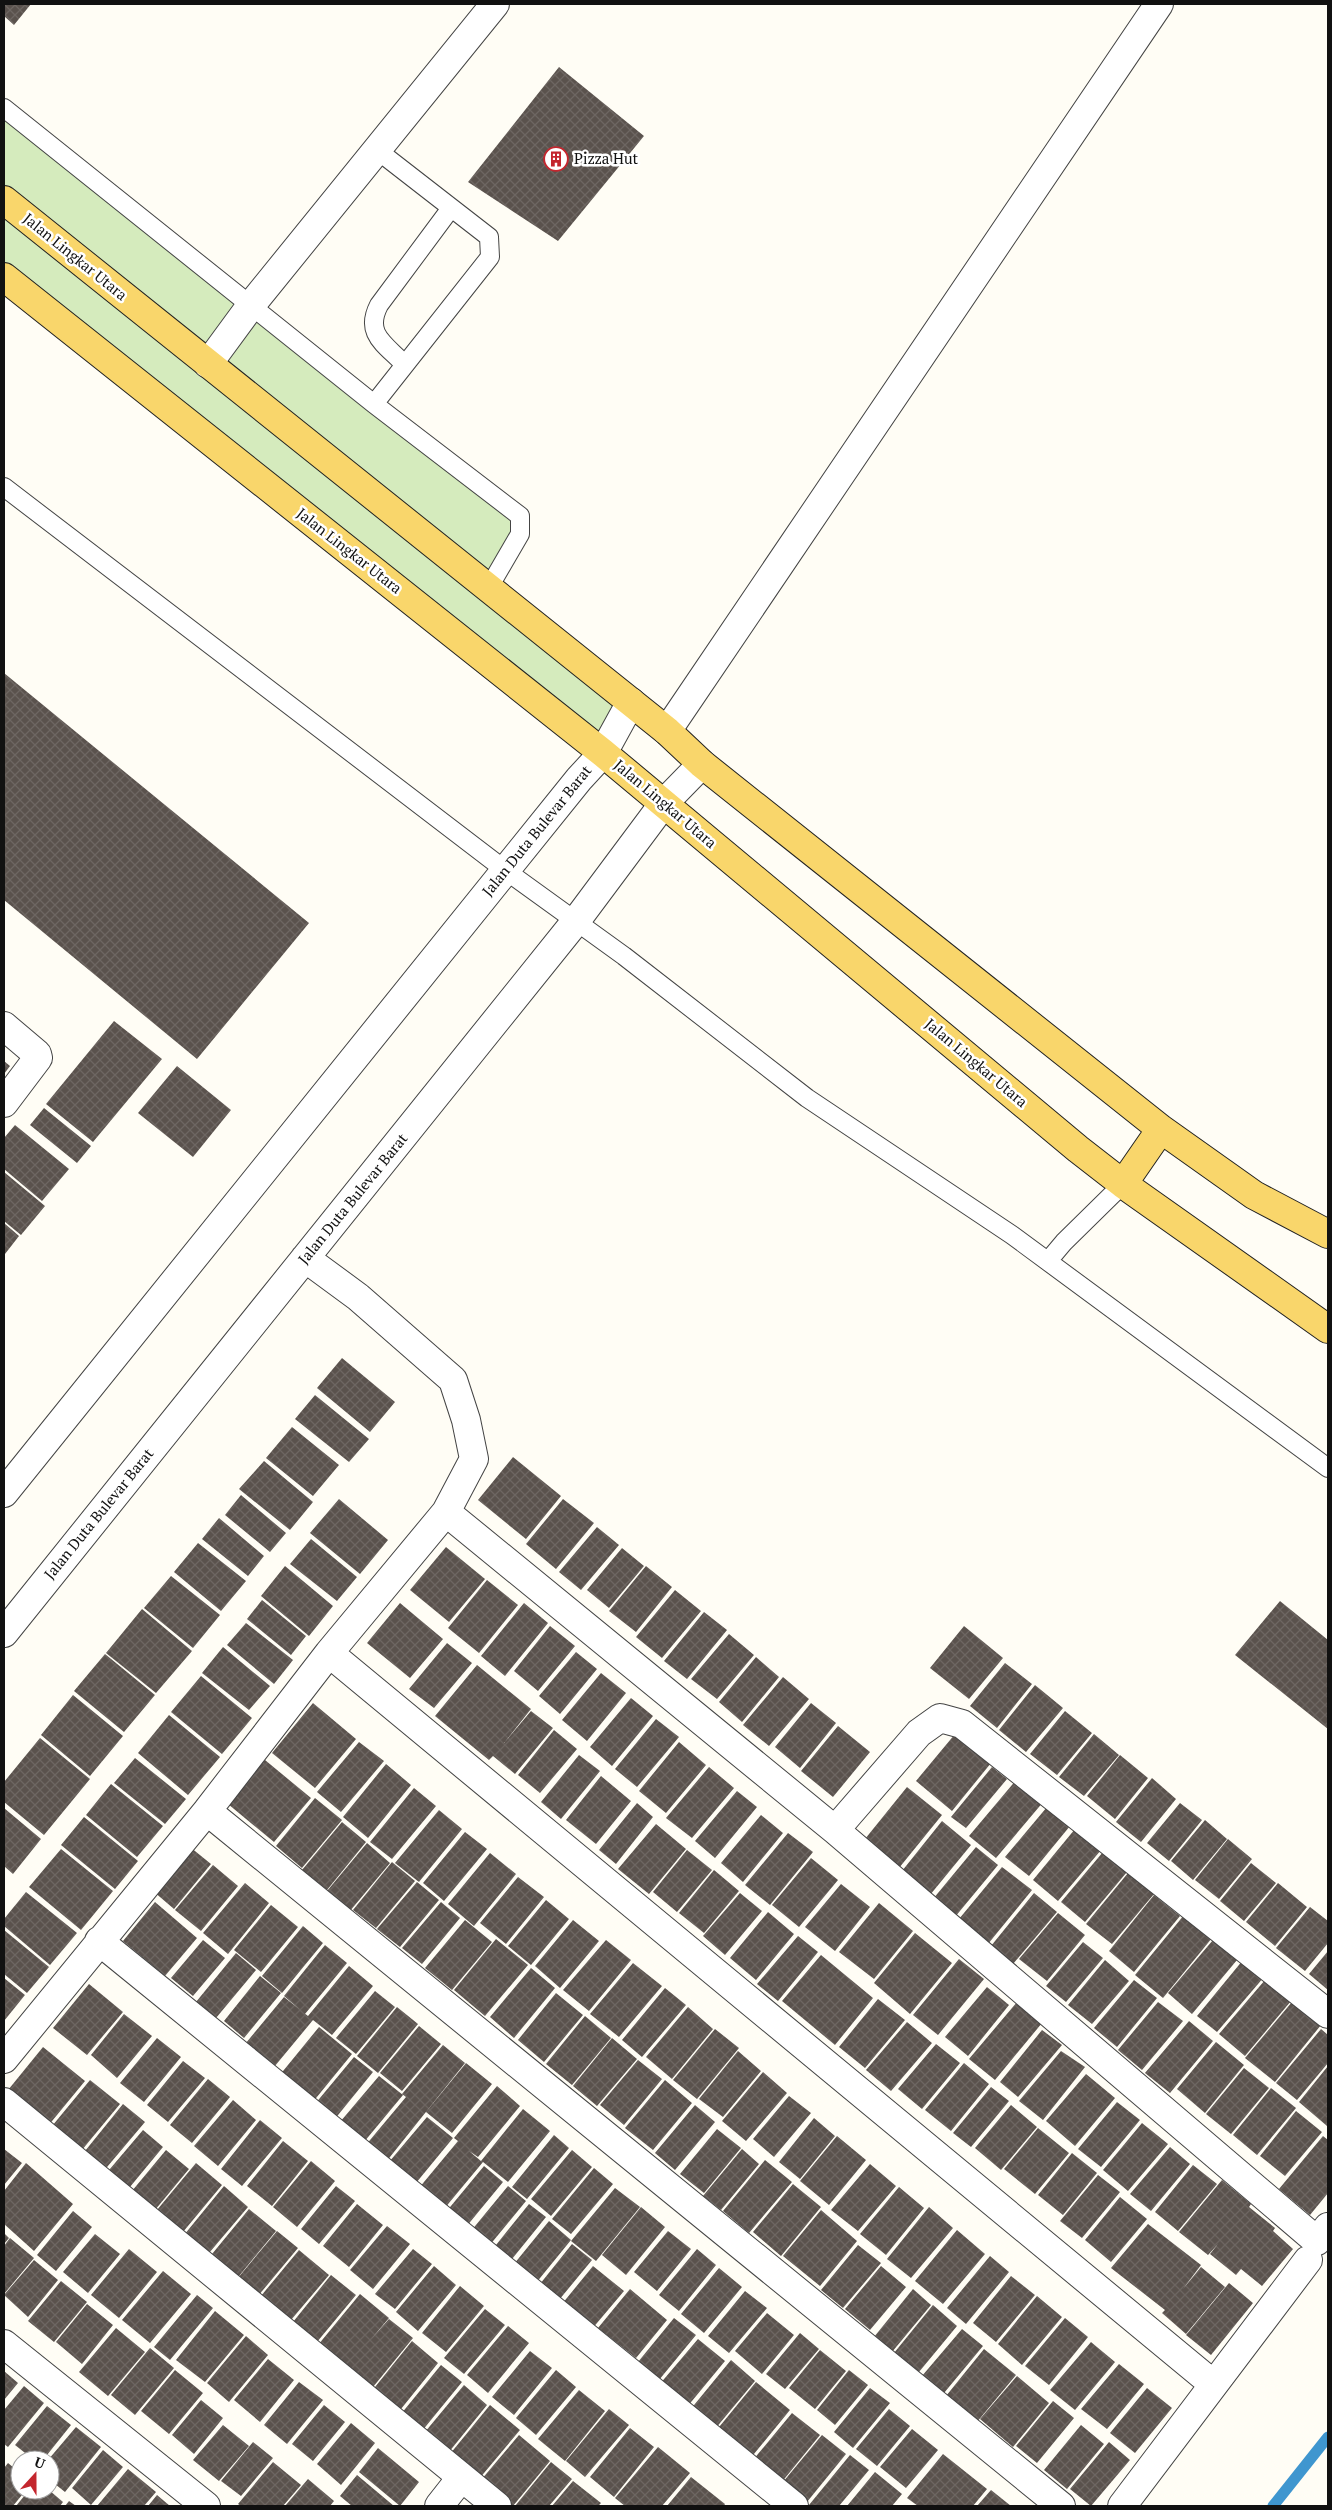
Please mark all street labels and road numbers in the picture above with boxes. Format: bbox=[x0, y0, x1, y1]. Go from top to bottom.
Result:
street label: Jalan Lingkar Utara bbox=[20, 208, 132, 305]
street label: Jalan Lingkar Utara bbox=[293, 503, 407, 598]
street label: Jalan Lingkar Utara bbox=[610, 754, 721, 852]
street label: Jalan Duta Bulevar Barat bbox=[477, 760, 596, 900]
street label: Jalan Lingkar Utara bbox=[921, 1013, 1032, 1111]
street label: Jalan Duta Bulevar Barat bbox=[293, 1128, 412, 1268]
street label: Jalan Duta Bulevar Barat bbox=[39, 1443, 158, 1583]

